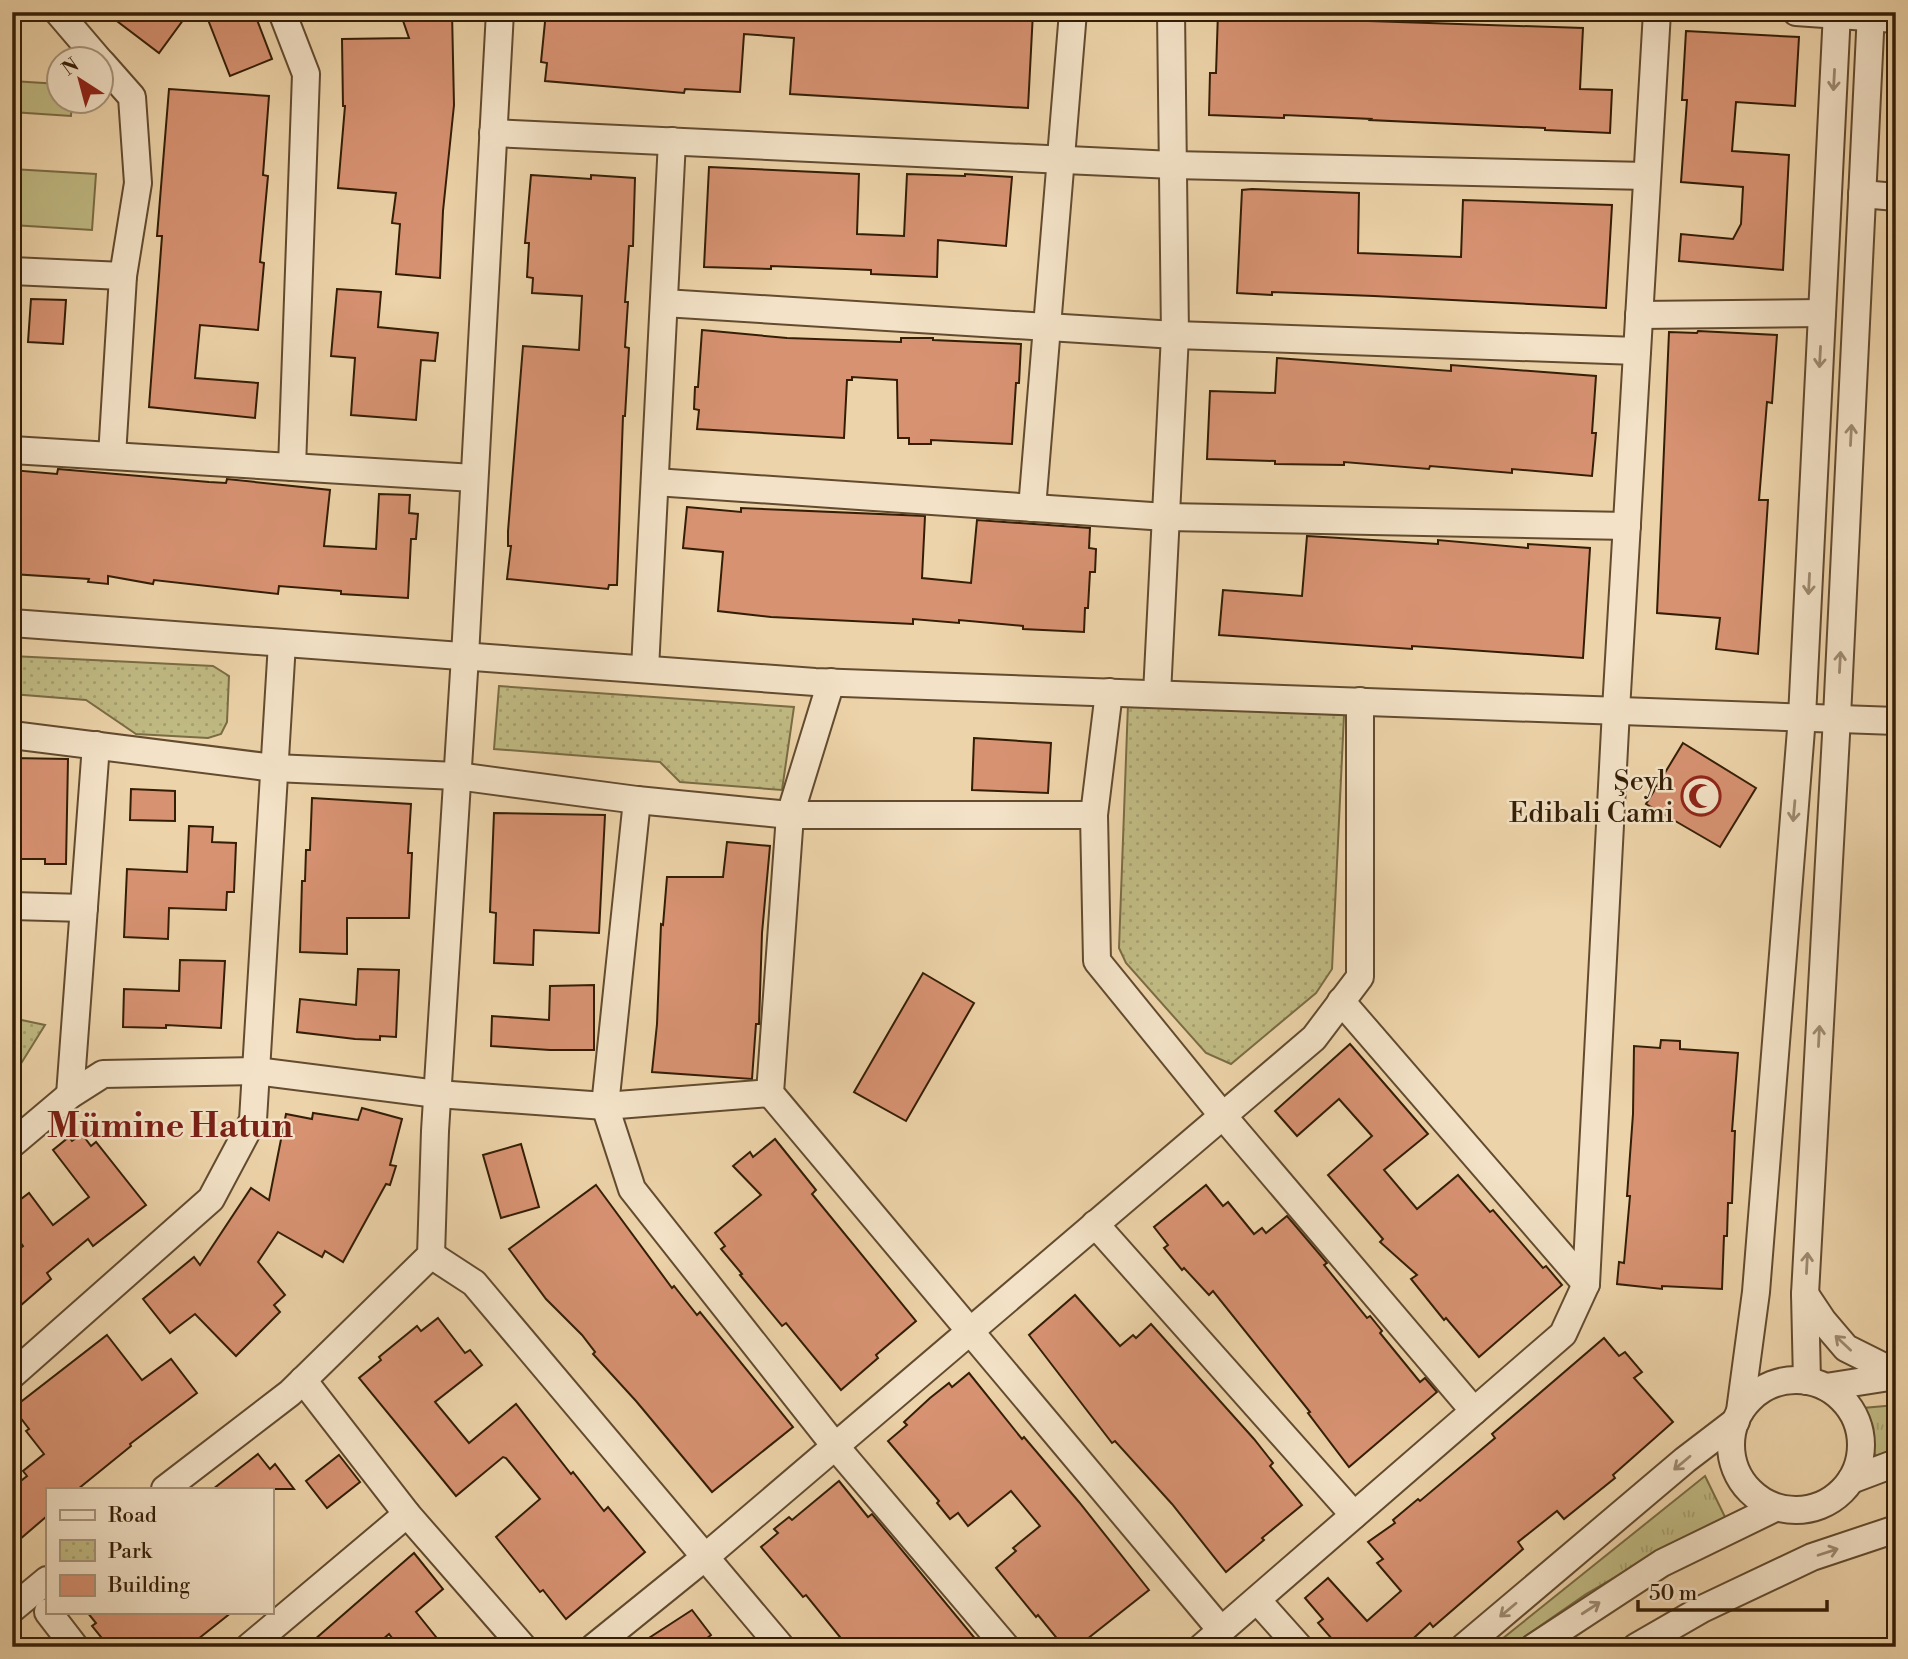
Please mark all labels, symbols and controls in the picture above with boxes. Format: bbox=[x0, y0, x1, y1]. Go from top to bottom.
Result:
north arrow bbox=[46, 46, 116, 116]
text: N bbox=[57, 53, 84, 81]
one-way arrow bbox=[1827, 69, 1840, 92]
one-way arrow bbox=[1813, 345, 1826, 367]
one-way arrow bbox=[1844, 424, 1857, 447]
one-way arrow bbox=[1802, 572, 1815, 595]
one-way arrow bbox=[1833, 651, 1846, 674]
place label: Şeyh Edibali Cami bbox=[1509, 764, 1674, 831]
mosque icon: Şeyh Edibali Cami bbox=[1680, 775, 1722, 817]
one-way arrow bbox=[1787, 799, 1800, 822]
one-way arrow bbox=[1813, 1025, 1826, 1048]
district label: Mümine Hatun bbox=[47, 1105, 293, 1148]
one-way arrow bbox=[1801, 1253, 1814, 1275]
one-way arrow bbox=[1835, 1334, 1852, 1351]
one-way arrow bbox=[1673, 1455, 1691, 1471]
legend bbox=[46, 1488, 273, 1614]
text: Road bbox=[108, 1503, 157, 1529]
text: Park bbox=[108, 1539, 153, 1565]
one-way arrow bbox=[1817, 1545, 1839, 1557]
scale bar bbox=[1638, 1568, 1828, 1612]
text: Building bbox=[107, 1573, 190, 1599]
text: 50 m bbox=[1649, 1581, 1697, 1607]
one-way arrow bbox=[1581, 1601, 1600, 1616]
one-way arrow bbox=[1499, 1602, 1517, 1618]

